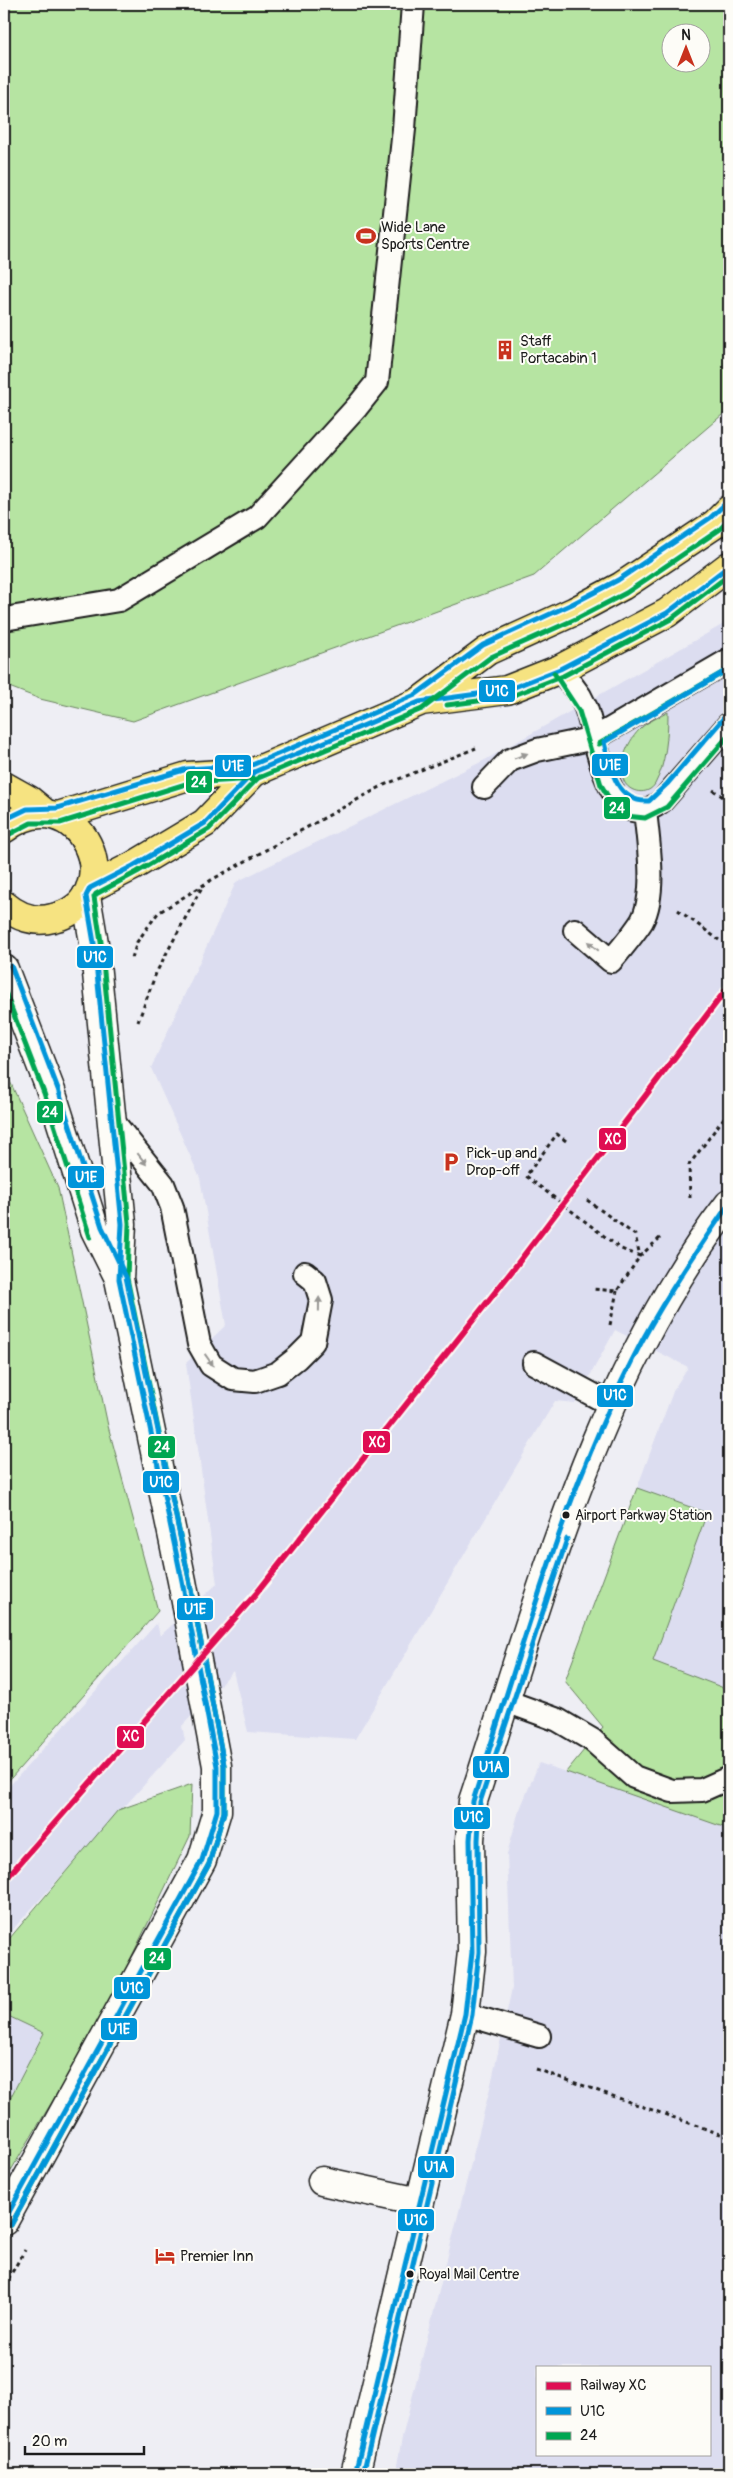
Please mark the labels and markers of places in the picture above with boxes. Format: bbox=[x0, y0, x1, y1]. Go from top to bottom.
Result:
place label: Wide Lane Sports Centre bbox=[381, 218, 470, 254]
sports icon: Wide Lane Sports Centre bbox=[355, 225, 377, 247]
place label: Staff Portacabin 1 bbox=[520, 332, 597, 368]
building icon: Staff Portacabin 1 bbox=[494, 339, 516, 361]
place label: Pick-up and Drop-off bbox=[466, 1144, 537, 1180]
parking icon: Pick-up and Drop-off bbox=[440, 1151, 462, 1173]
place label: Airport Parkway Station bbox=[575, 1507, 712, 1524]
marker: Airport Parkway Station bbox=[561, 1510, 571, 1520]
hotel icon: Premier Inn bbox=[154, 2245, 176, 2267]
place label: Premier Inn bbox=[180, 2247, 254, 2266]
place label: Royal Mail Centre bbox=[419, 2266, 519, 2283]
marker: Royal Mail Centre bbox=[405, 2269, 415, 2279]

